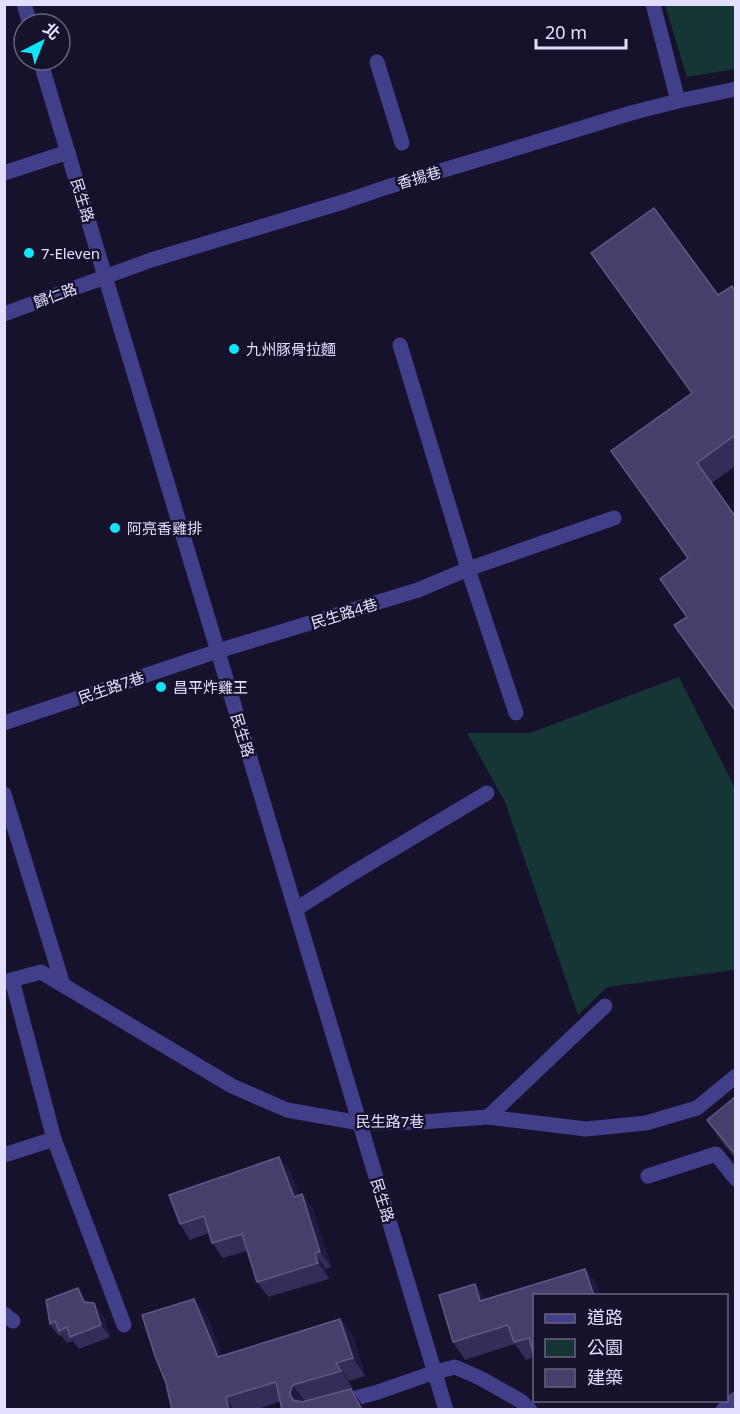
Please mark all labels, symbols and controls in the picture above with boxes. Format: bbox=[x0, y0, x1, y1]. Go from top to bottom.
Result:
north arrow bbox=[12, 12, 72, 72]
scale bar bbox=[536, 12, 626, 50]
text: 北 bbox=[39, 17, 65, 44]
text: 20 m bbox=[545, 20, 587, 44]
street label: 香揚巷 bbox=[395, 161, 443, 193]
street label: 民生路 bbox=[67, 176, 99, 224]
place label: 7-Eleven bbox=[41, 243, 100, 263]
marker: 7-Eleven bbox=[22, 246, 36, 260]
street label: 歸仁路 bbox=[30, 278, 80, 312]
place label: 九州豚骨拉麵 bbox=[246, 339, 336, 359]
marker: 九州豚骨拉麵 bbox=[227, 342, 241, 356]
place label: 阿亮香雞排 bbox=[127, 518, 202, 538]
marker: 阿亮香雞排 bbox=[108, 521, 122, 535]
street label: 民生路4巷 bbox=[308, 593, 380, 633]
street label: 民生路7巷 bbox=[75, 666, 147, 708]
place label: 昌平炸雞王 bbox=[173, 677, 248, 697]
marker: 昌平炸雞王 bbox=[154, 680, 168, 694]
street label: 民生路 bbox=[227, 711, 259, 759]
street label: 民生路7巷 bbox=[356, 1111, 424, 1131]
street label: 民生路 bbox=[367, 1176, 399, 1224]
legend bbox=[533, 1294, 728, 1402]
text: 道路 bbox=[587, 1305, 623, 1329]
text: 公園 bbox=[587, 1335, 623, 1359]
text: 建築 bbox=[587, 1365, 623, 1389]

